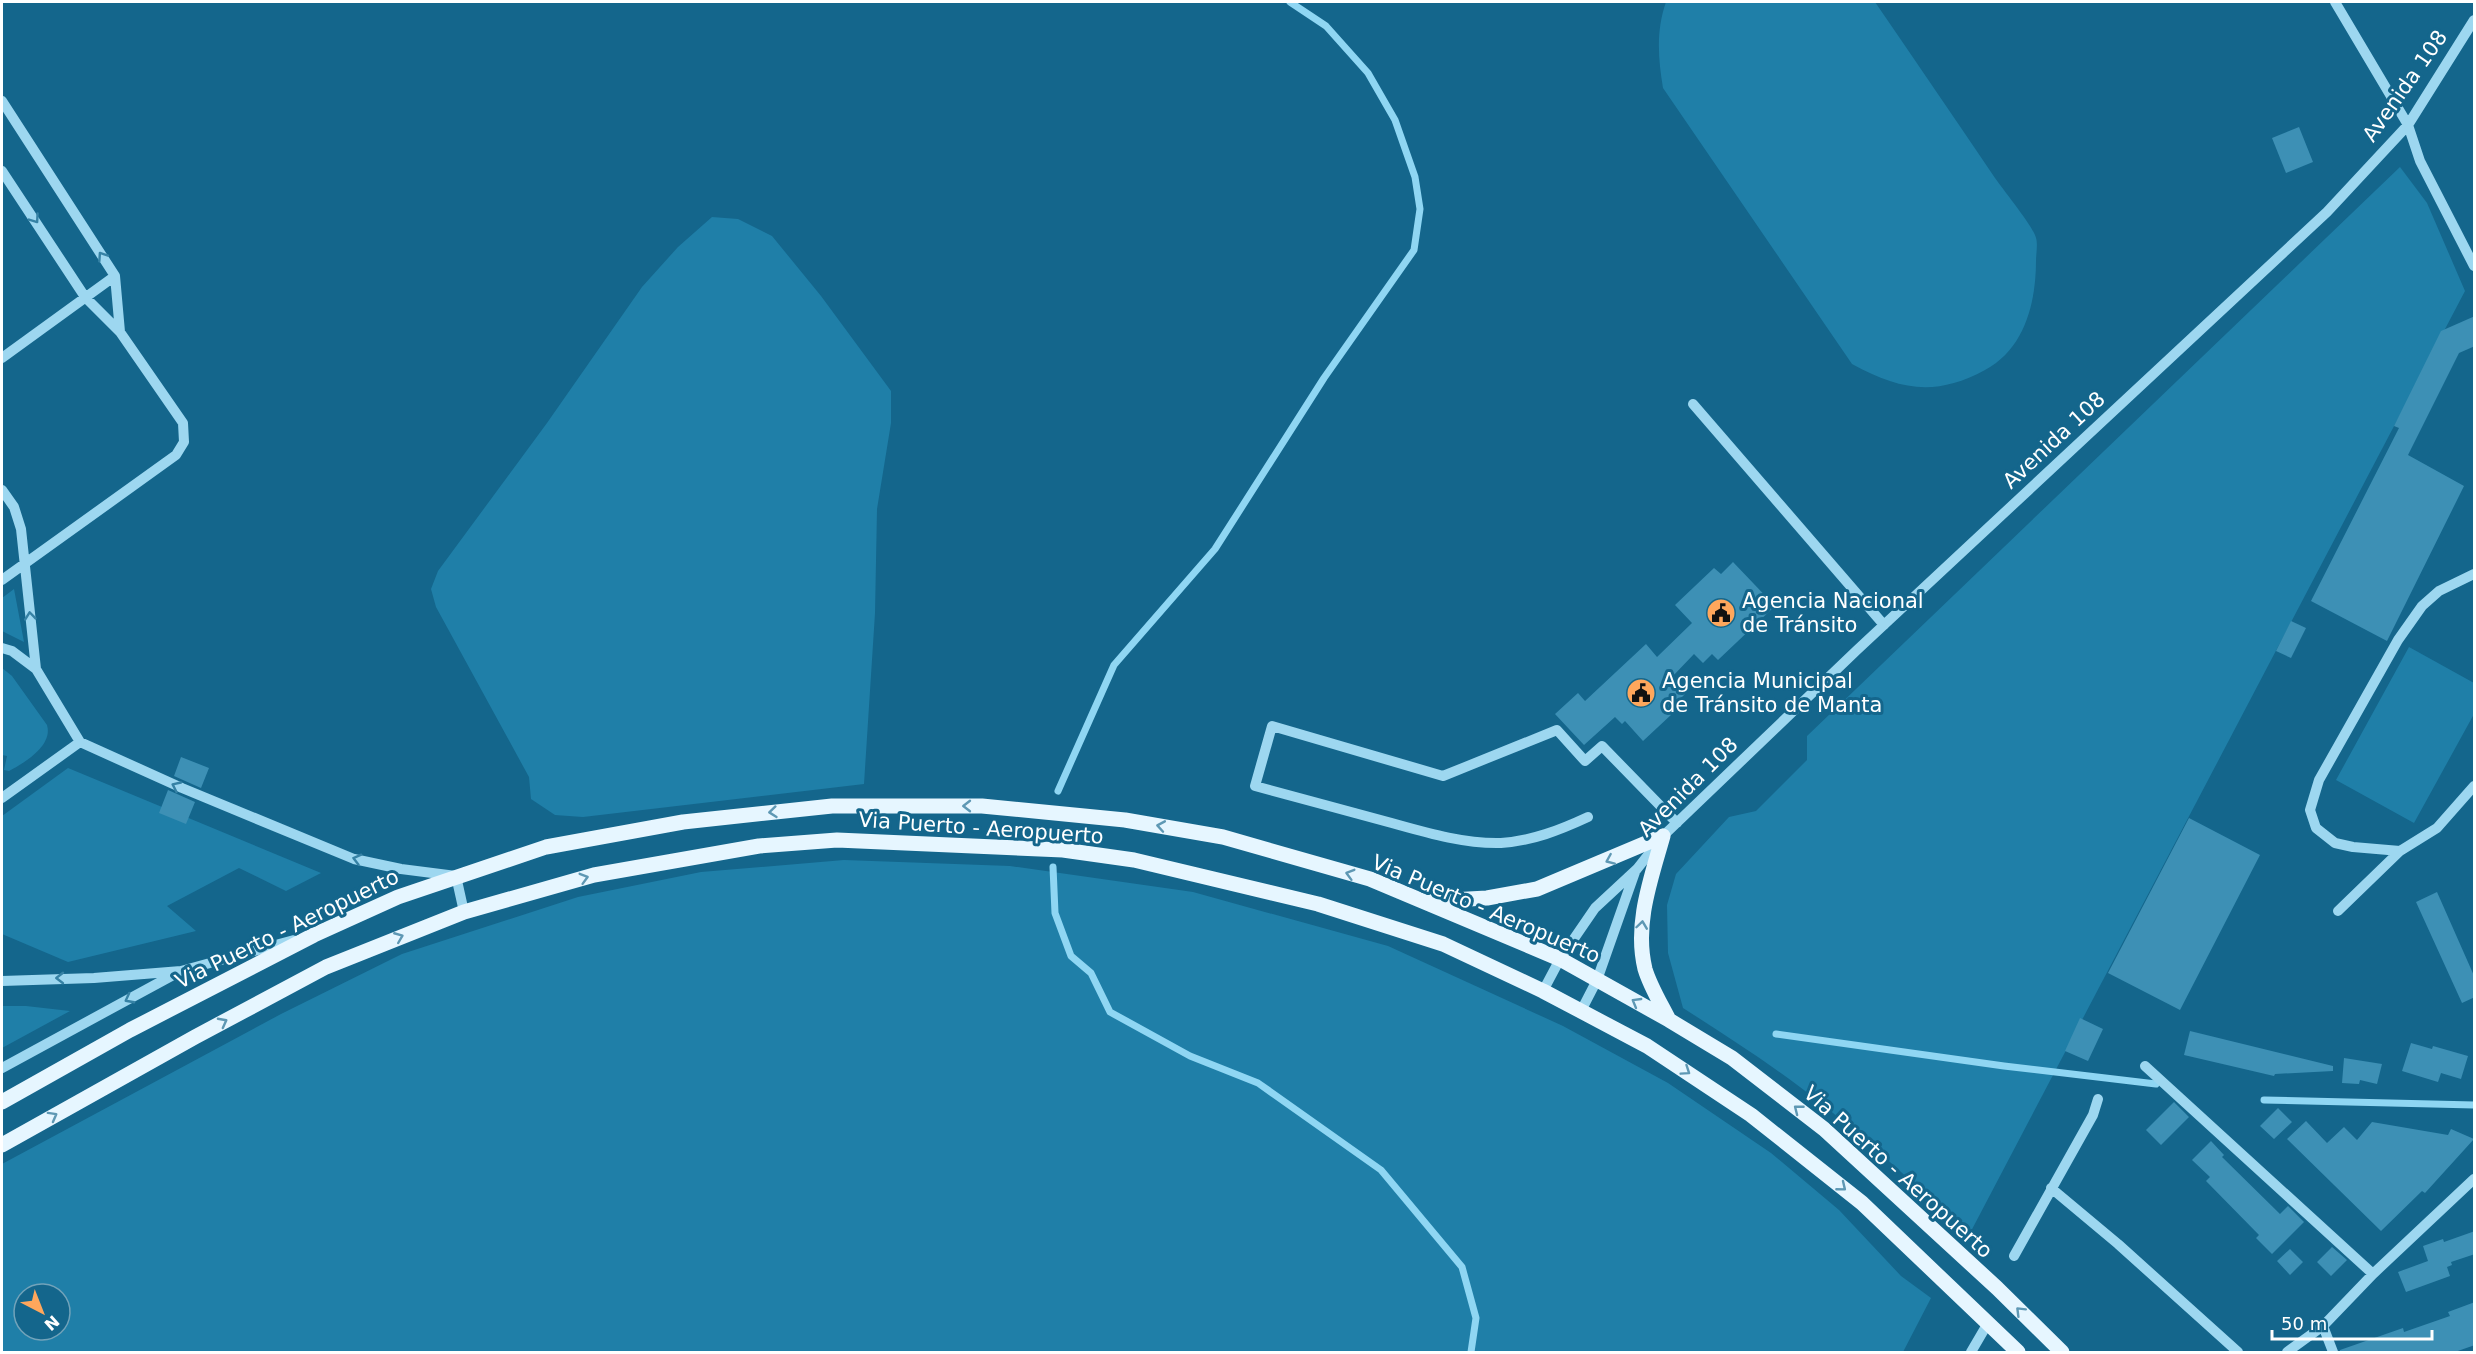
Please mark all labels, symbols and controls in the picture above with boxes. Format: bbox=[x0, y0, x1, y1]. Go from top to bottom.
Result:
street label: Avenida 108 bbox=[2358, 26, 2452, 146]
one-way arrow bbox=[28, 213, 39, 224]
one-way arrow bbox=[98, 252, 109, 263]
street label: Avenida 108 bbox=[1998, 387, 2110, 493]
place label: Agencia Nacional de Tránsito bbox=[1742, 589, 1924, 637]
public building icon: Agencia Nacional de Tránsito bbox=[1705, 597, 1737, 629]
one-way arrow bbox=[25, 612, 37, 621]
place label: Agencia Municipal de Tránsito de Manta bbox=[1662, 669, 1882, 717]
public building icon: Agencia Municipal de Tránsito de Manta bbox=[1625, 677, 1657, 709]
street label: Avenida 108 bbox=[1633, 732, 1743, 842]
one-way arrow bbox=[172, 781, 183, 793]
one-way arrow bbox=[963, 800, 972, 812]
one-way arrow bbox=[768, 805, 777, 818]
street label: Via Puerto - Aeropuerto bbox=[858, 807, 1104, 849]
one-way arrow bbox=[1157, 820, 1167, 833]
street label: Via Puerto - Aeropuerto bbox=[1368, 850, 1604, 968]
one-way arrow bbox=[1605, 852, 1616, 864]
one-way arrow bbox=[352, 854, 362, 867]
street label: Via Puerto - Aeropuerto bbox=[171, 864, 403, 994]
one-way arrow bbox=[1345, 869, 1356, 881]
one-way arrow bbox=[578, 873, 589, 885]
one-way arrow bbox=[1636, 921, 1648, 930]
one-way arrow bbox=[392, 932, 403, 944]
one-way arrow bbox=[55, 972, 64, 984]
one-way arrow bbox=[125, 992, 136, 1003]
one-way arrow bbox=[1632, 998, 1642, 1009]
one-way arrow bbox=[217, 1018, 228, 1029]
one-way arrow bbox=[1679, 1064, 1690, 1075]
street label: Via Puerto - Aeropuerto bbox=[1799, 1081, 1997, 1263]
one-way arrow bbox=[1794, 1106, 1805, 1117]
one-way arrow bbox=[46, 1112, 57, 1123]
one-way arrow bbox=[1835, 1180, 1846, 1191]
north arrow bbox=[12, 1282, 72, 1342]
scale bar bbox=[2272, 1303, 2432, 1341]
one-way arrow bbox=[2017, 1308, 2028, 1319]
text: N bbox=[40, 1311, 63, 1334]
text: 50 m bbox=[2281, 1313, 2327, 1334]

